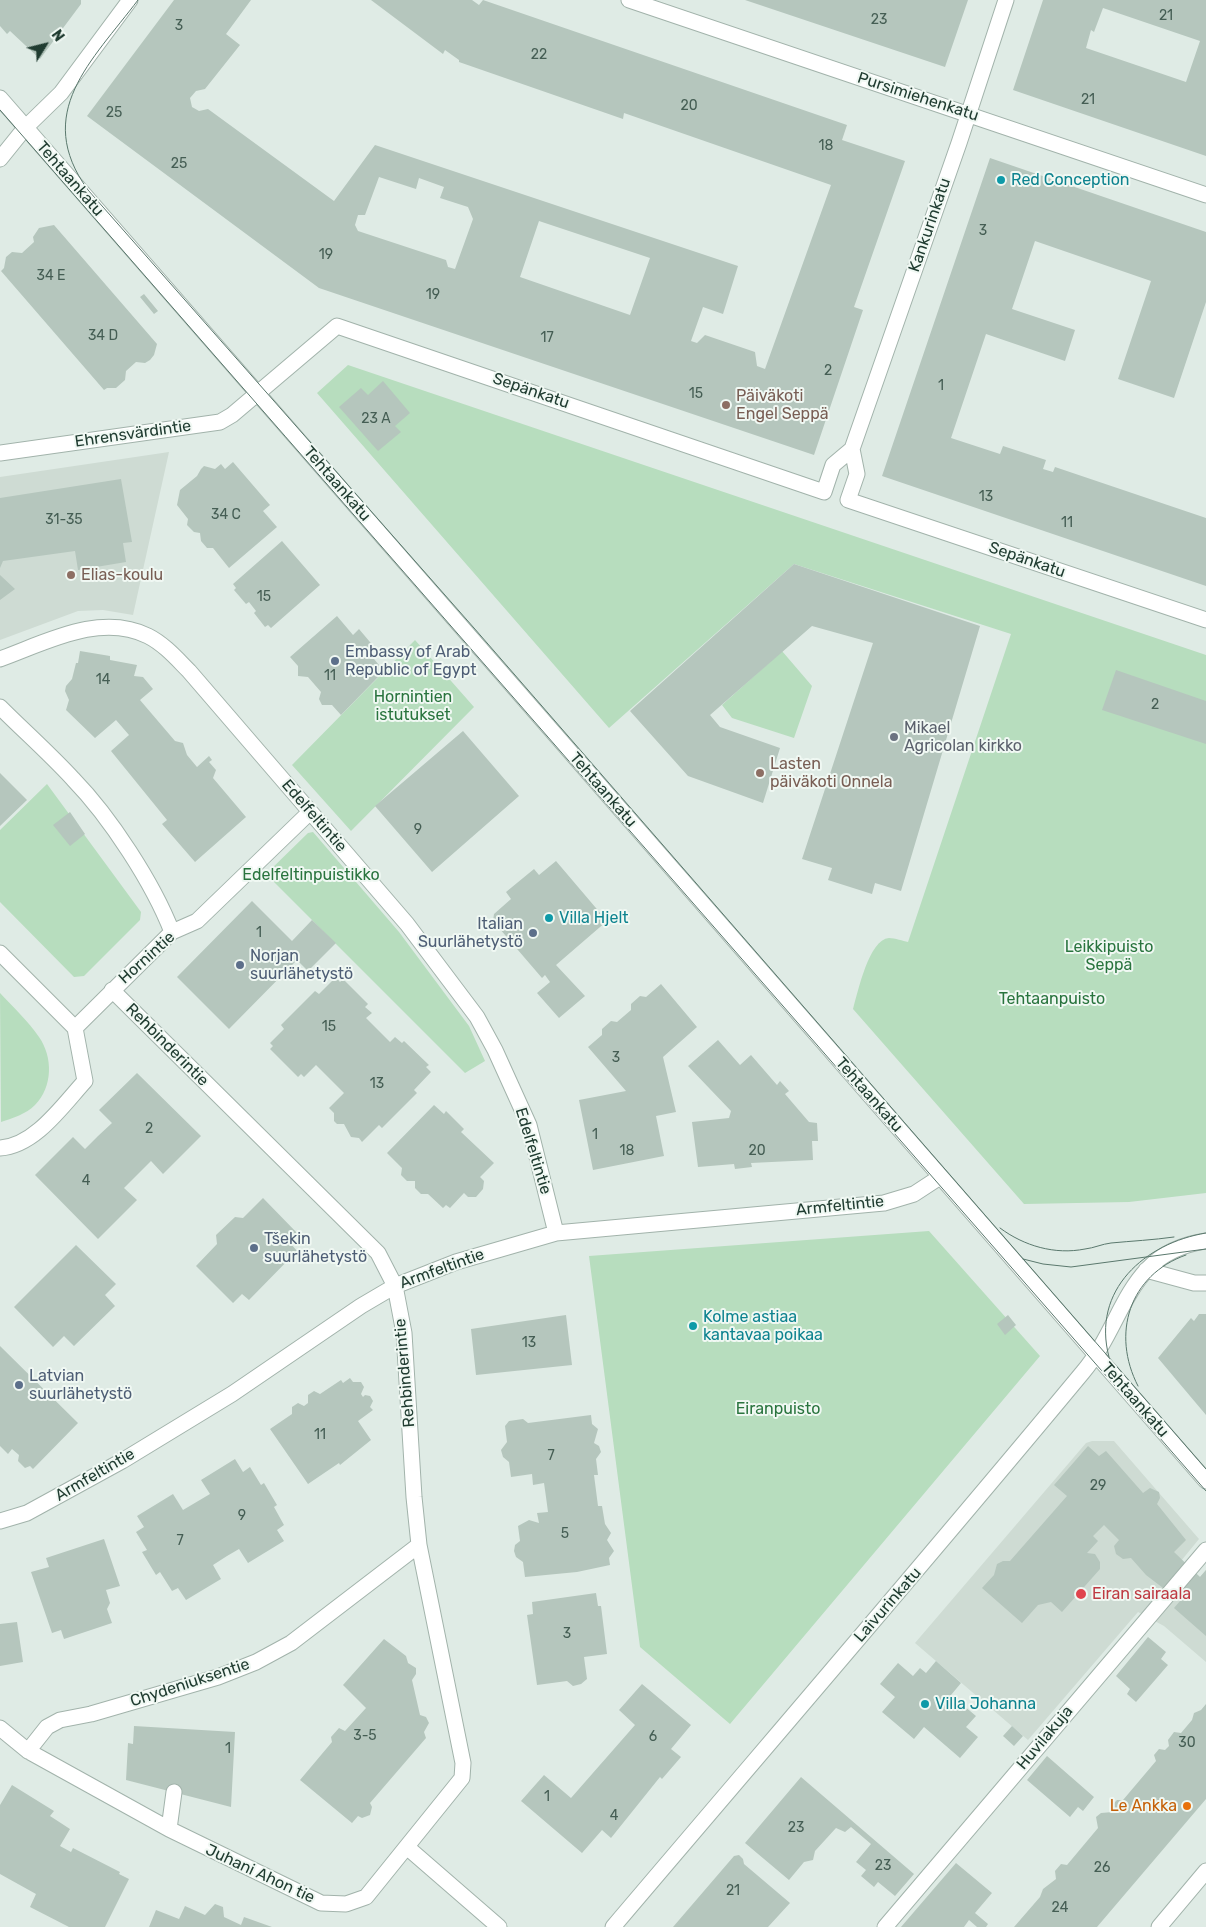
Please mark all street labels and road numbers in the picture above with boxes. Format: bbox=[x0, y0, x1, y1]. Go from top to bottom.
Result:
street label: Pursimiehenkatu bbox=[855, 68, 981, 126]
street label: Tehtaankatu bbox=[32, 138, 108, 220]
street label: Kankurinkatu bbox=[905, 175, 955, 275]
street label: Sepänkatu bbox=[490, 369, 572, 413]
street label: Ehrensvärdintie bbox=[74, 416, 192, 452]
street label: Tehtaankatu bbox=[299, 443, 375, 525]
street label: Sepänkatu bbox=[986, 538, 1068, 582]
street label: Tehtaankatu bbox=[565, 749, 641, 831]
street label: Edelfeltintie bbox=[277, 776, 351, 856]
street label: Hornintie bbox=[115, 928, 179, 988]
street label: Rehbinderintie bbox=[122, 1000, 212, 1090]
street label: Tehtaankatu bbox=[831, 1054, 907, 1136]
street label: Edelfeltintie bbox=[511, 1105, 555, 1197]
street label: Armfeltintie bbox=[795, 1192, 885, 1220]
street label: Armfeltintie bbox=[397, 1245, 487, 1293]
street label: Rehbinderintie bbox=[391, 1318, 419, 1428]
street label: Tehtaankatu bbox=[1097, 1359, 1173, 1441]
street label: Armfeltintie bbox=[52, 1445, 138, 1505]
street label: Laivurinkatu bbox=[850, 1564, 926, 1646]
street label: Chydeniuksentie bbox=[128, 1655, 252, 1711]
street label: Huvilakuja bbox=[1013, 1702, 1077, 1774]
street label: Juhani Ahon tie bbox=[202, 1840, 318, 1908]

